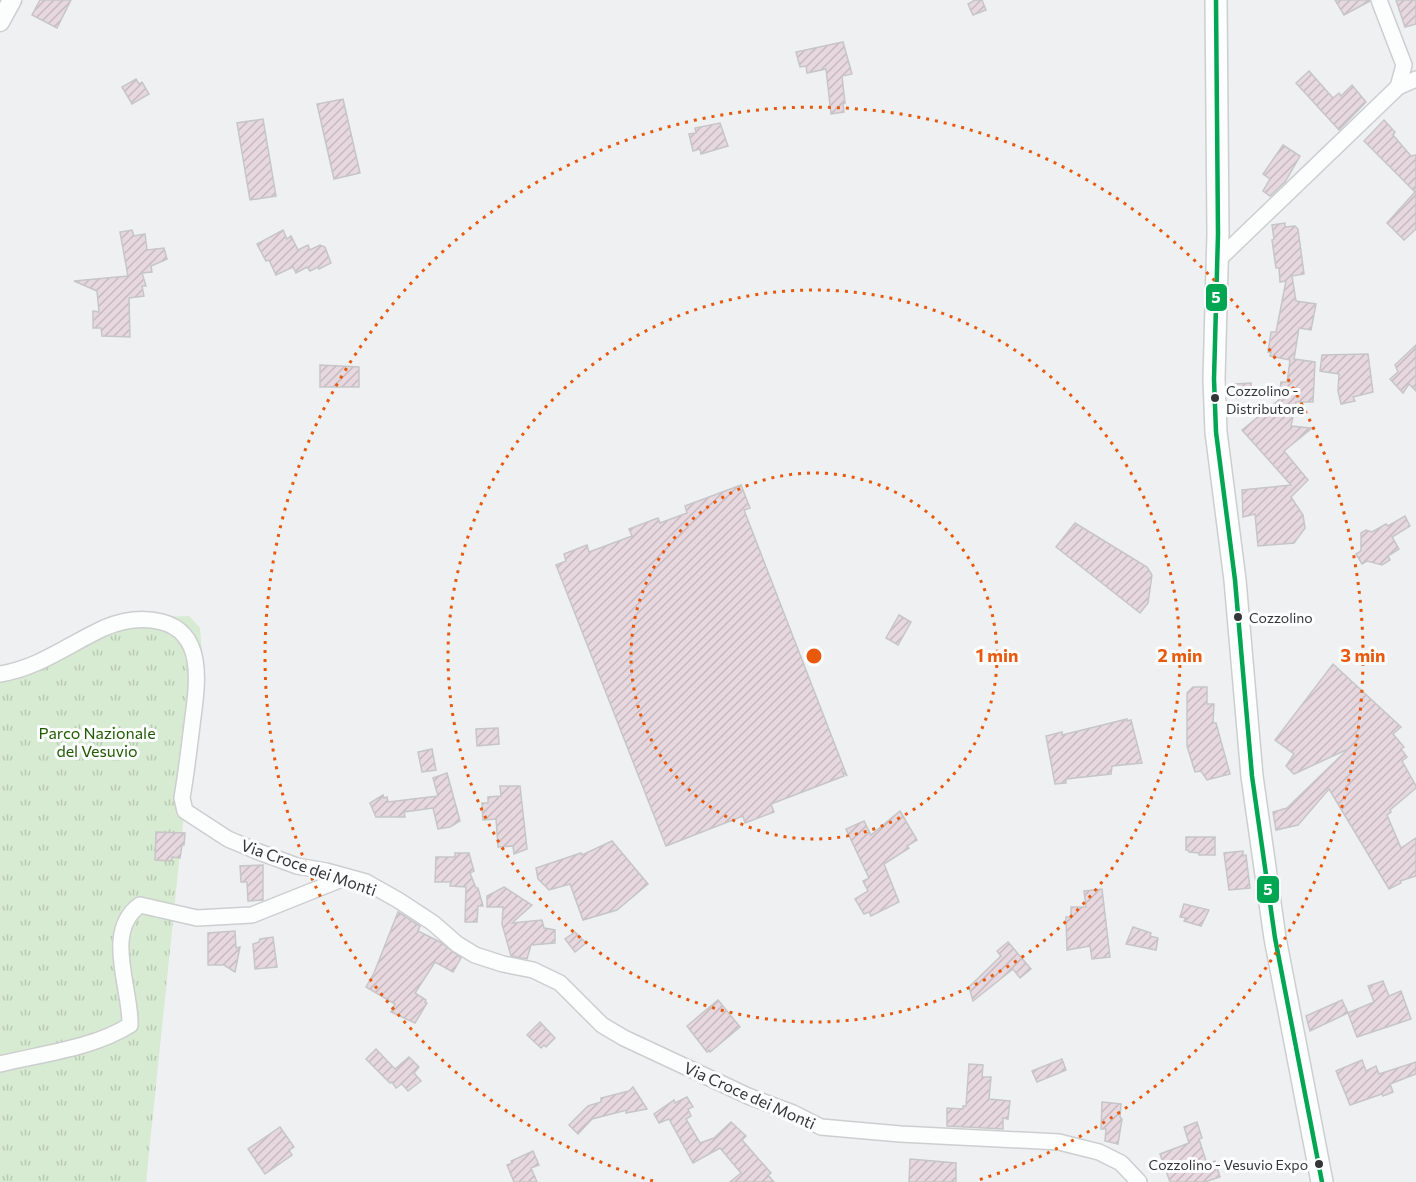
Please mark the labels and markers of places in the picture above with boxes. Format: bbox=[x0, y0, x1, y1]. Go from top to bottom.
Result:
place label: Cozzolino - Distributore bbox=[1226, 382, 1304, 417]
marker: Cozzolino - Distributore bbox=[1209, 392, 1221, 404]
place label: Cozzolino bbox=[1249, 609, 1313, 626]
marker: Cozzolino bbox=[1232, 611, 1244, 623]
centre of rings bbox=[804, 646, 824, 666]
place label: Cozzolino - Vesuvio Expo bbox=[1149, 1156, 1308, 1173]
marker: Cozzolino - Vesuvio Expo bbox=[1313, 1158, 1325, 1170]

